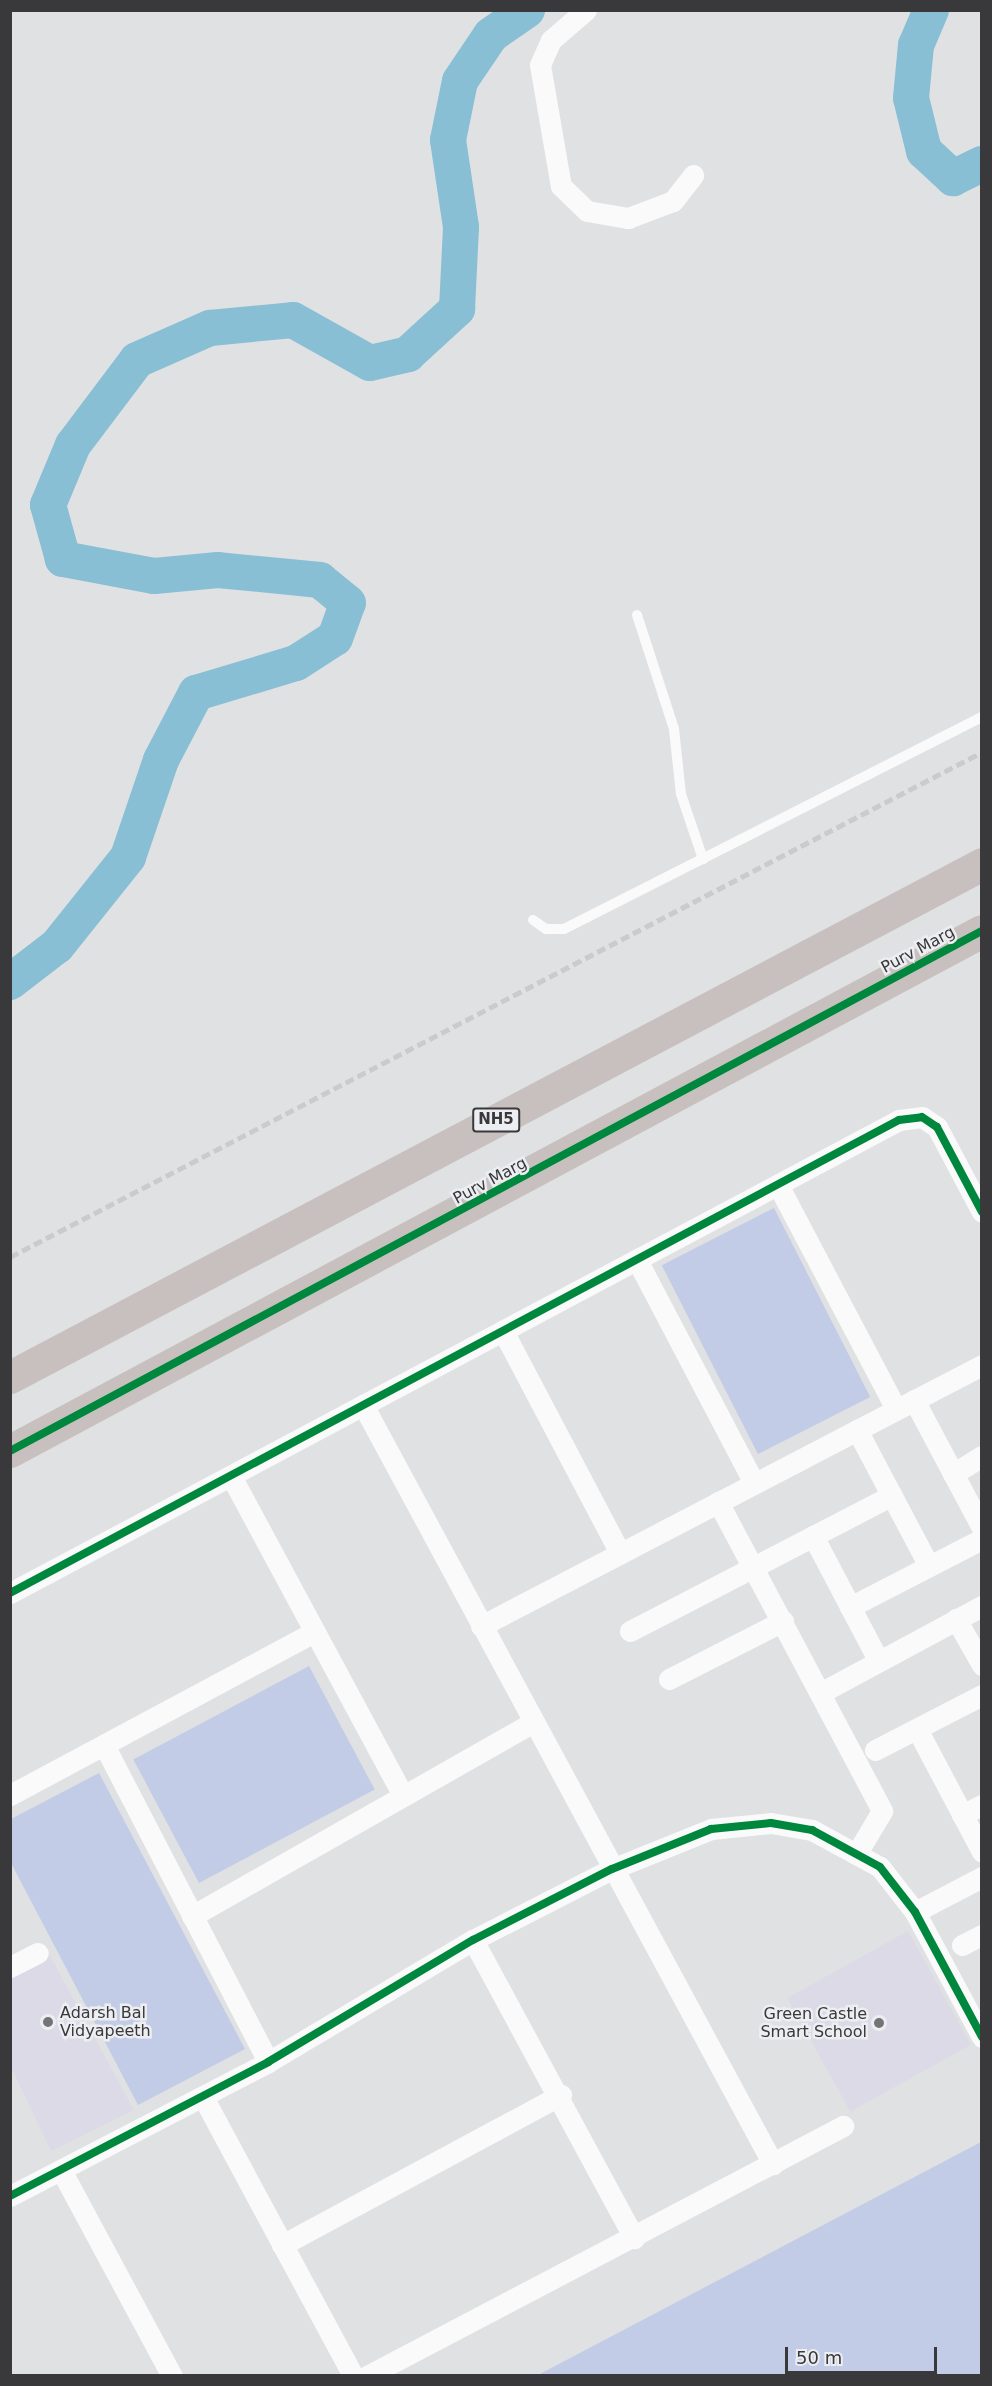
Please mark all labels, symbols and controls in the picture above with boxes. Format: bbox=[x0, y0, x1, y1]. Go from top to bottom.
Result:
street label: Purv Marg bbox=[878, 923, 958, 977]
road number: NH5 bbox=[472, 1108, 520, 1132]
street label: Purv Marg bbox=[450, 1154, 530, 1208]
place label: Adarsh Bal Vidyapeeth bbox=[60, 2003, 151, 2041]
place label: Green Castle Smart School bbox=[760, 2004, 867, 2042]
marker: Adarsh Bal Vidyapeeth bbox=[41, 2015, 55, 2029]
marker: Green Castle Smart School bbox=[872, 2016, 886, 2030]
scale bar bbox=[788, 2335, 940, 2373]
text: 50 m bbox=[796, 2347, 842, 2368]

